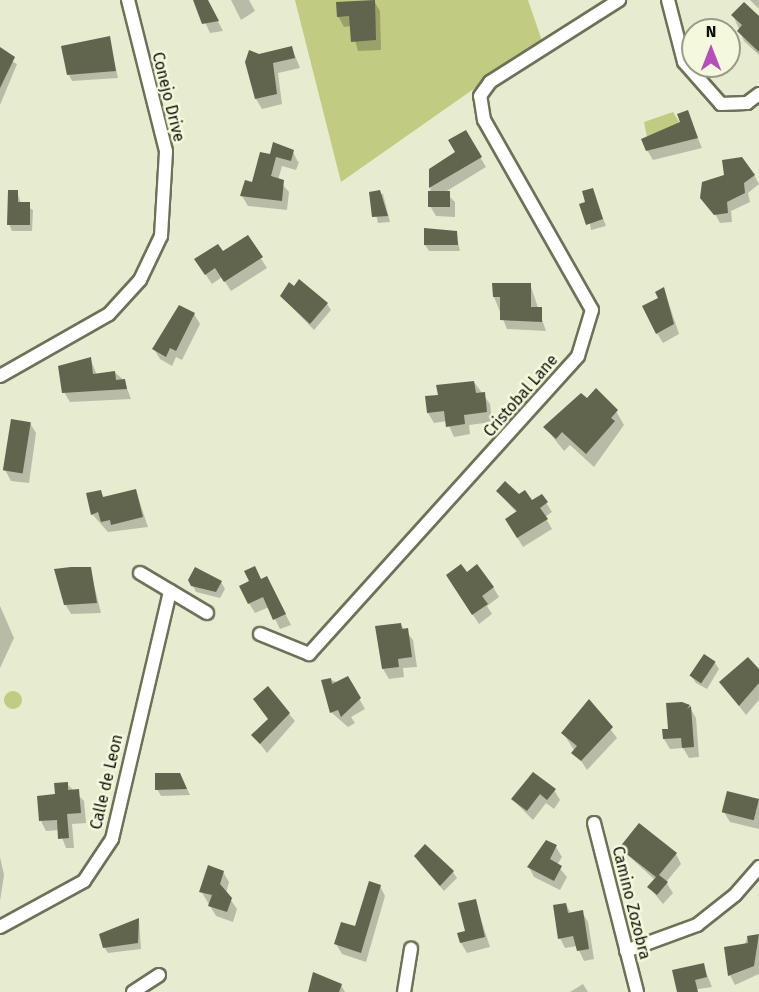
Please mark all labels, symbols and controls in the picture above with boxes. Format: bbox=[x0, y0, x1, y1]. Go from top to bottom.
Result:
north arrow bbox=[681, 18, 741, 78]
text: N bbox=[706, 22, 716, 41]
street label: Conejo Drive bbox=[148, 50, 188, 144]
street label: Cristobal Lane bbox=[480, 351, 562, 441]
street label: Calle de Leon bbox=[87, 733, 127, 831]
street label: Camino Zozobra bbox=[608, 844, 654, 962]

